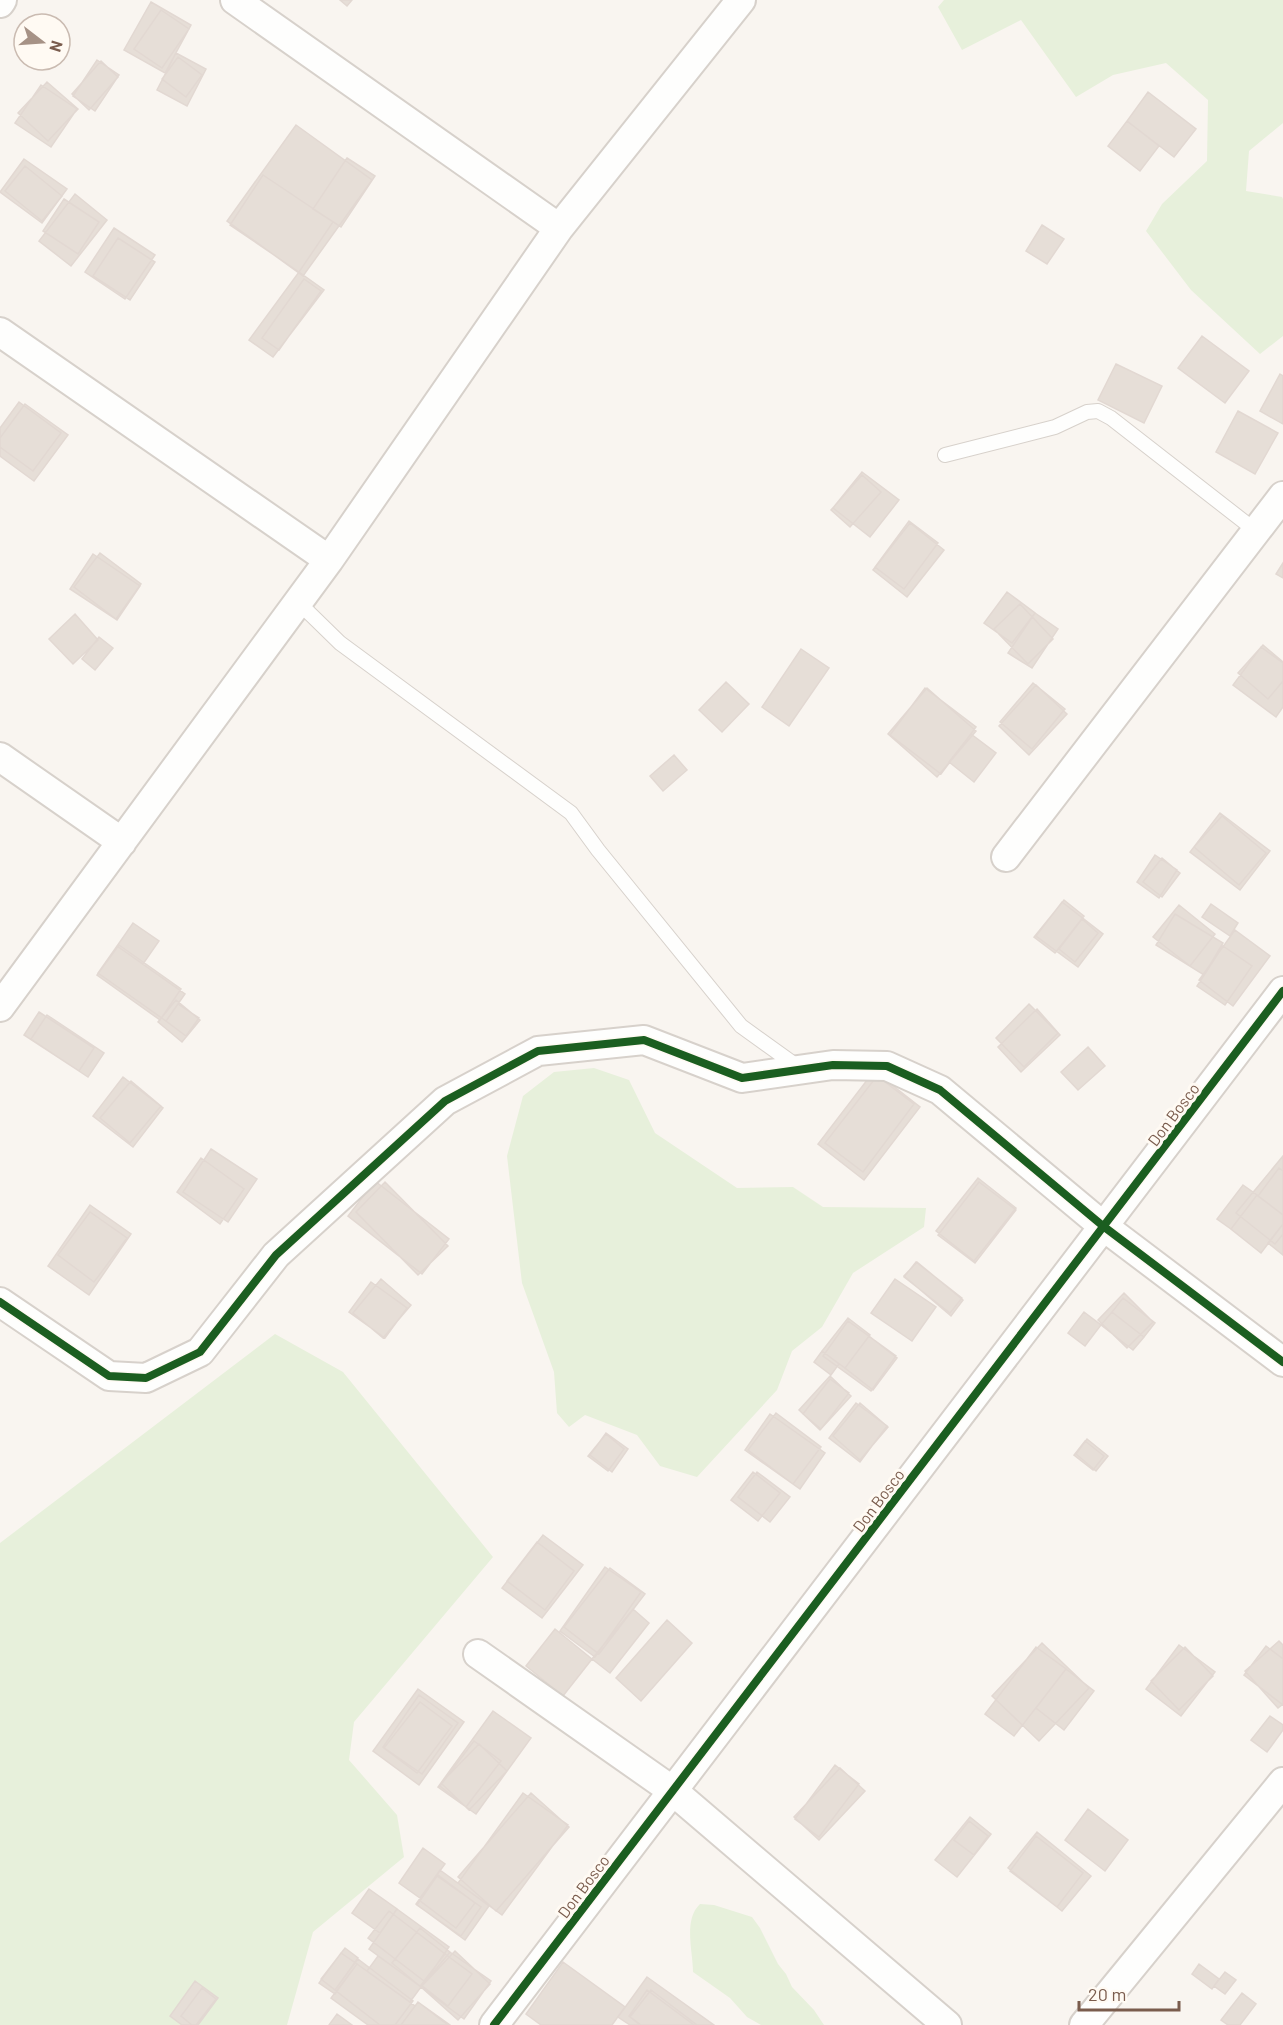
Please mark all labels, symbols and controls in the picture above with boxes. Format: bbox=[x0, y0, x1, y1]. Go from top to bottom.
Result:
north arrow bbox=[12, 12, 72, 72]
text: N bbox=[46, 39, 67, 54]
street label: Don Bosco bbox=[1143, 1079, 1203, 1149]
street label: Don Bosco bbox=[848, 1465, 908, 1535]
street label: Don Bosco bbox=[553, 1851, 613, 1921]
scale bar bbox=[1079, 1974, 1180, 2012]
text: 20 m bbox=[1088, 1983, 1126, 2005]

